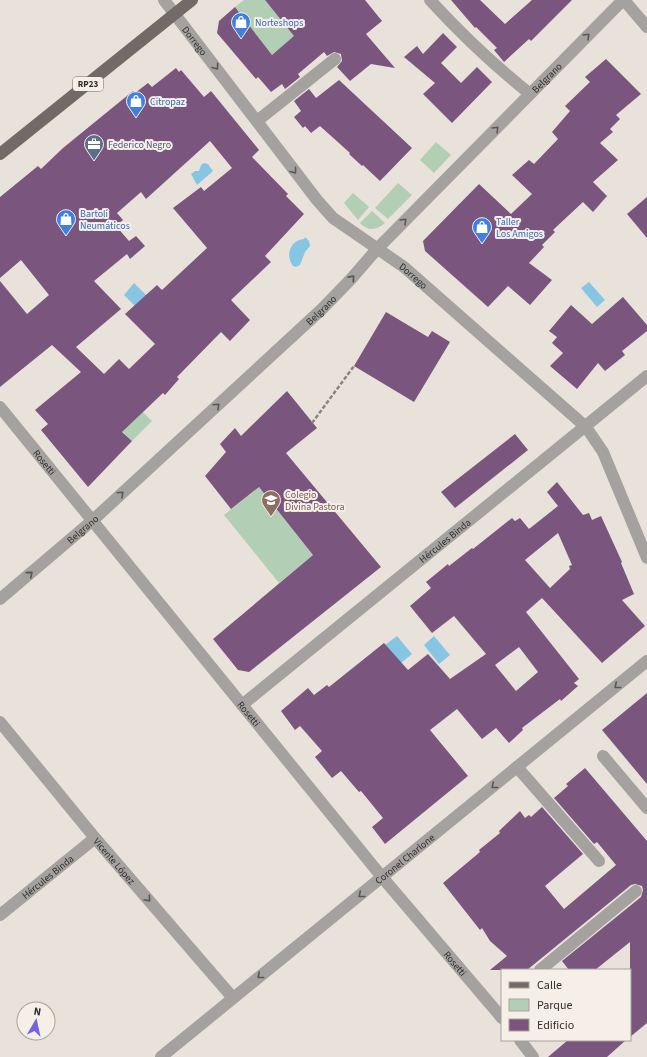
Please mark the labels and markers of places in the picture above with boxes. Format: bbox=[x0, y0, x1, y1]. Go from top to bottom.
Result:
shop icon: Norteshops bbox=[230, 11, 252, 39]
place label: Norteshops bbox=[255, 16, 303, 30]
shop icon: Citropaz bbox=[125, 90, 147, 118]
place label: Citropaz bbox=[150, 95, 185, 109]
office icon: Federico Negro bbox=[83, 133, 105, 161]
place label: Federico Negro bbox=[108, 138, 171, 152]
place label: Bartoli Neumáticos bbox=[80, 207, 130, 233]
shop icon: Bartoli Neumáticos bbox=[55, 208, 77, 236]
place label: Taller Los Amigos bbox=[496, 215, 543, 241]
shop icon: Taller Los Amigos bbox=[471, 216, 493, 244]
place label: Colegio Divina Pastora bbox=[285, 488, 344, 514]
school or university icon: Colegio Divina Pastora bbox=[260, 489, 282, 517]

